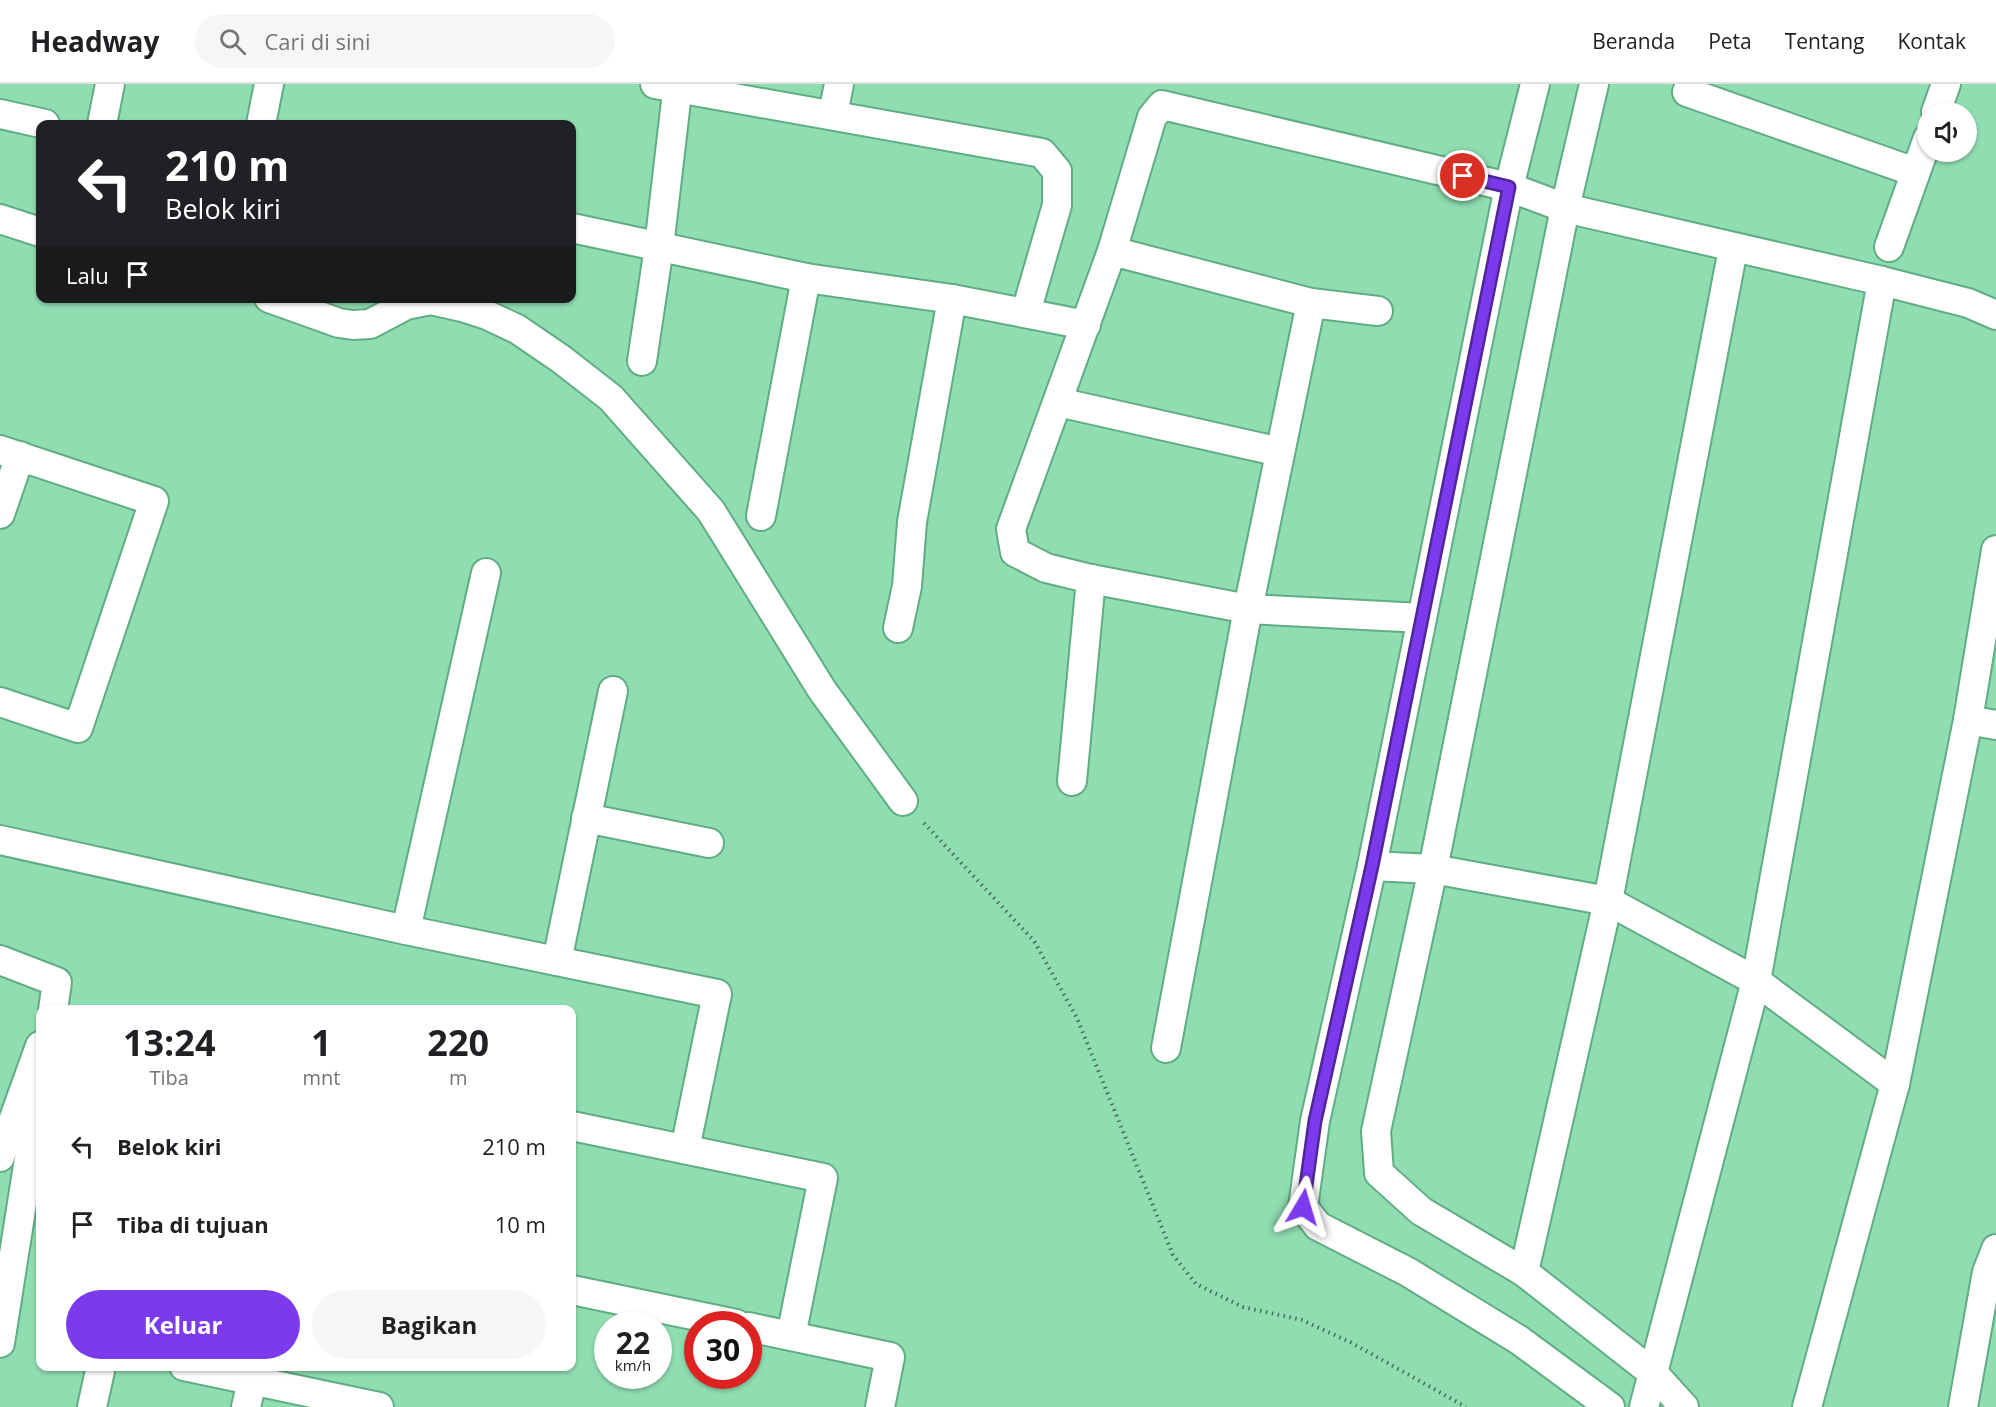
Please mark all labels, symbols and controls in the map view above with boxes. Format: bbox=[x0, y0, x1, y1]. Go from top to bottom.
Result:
search box bbox=[195, 14, 615, 68]
text: Headway bbox=[30, 22, 159, 60]
icon: search bbox=[216, 25, 249, 58]
text: Cari di sini bbox=[264, 26, 371, 56]
text: Beranda bbox=[1592, 27, 1675, 55]
text: Peta bbox=[1708, 27, 1752, 55]
text: Tentang bbox=[1785, 27, 1864, 55]
text: Kontak bbox=[1897, 27, 1966, 55]
map controls bbox=[1917, 102, 1977, 162]
button: sound bbox=[1917, 102, 1977, 162]
text: 210 m bbox=[165, 136, 289, 193]
icon: left bbox=[66, 144, 144, 222]
pin bbox=[1437, 150, 1488, 201]
icon: arrive bbox=[1446, 159, 1479, 192]
text: Belok kiri bbox=[165, 190, 281, 227]
icon: arrive bbox=[121, 258, 154, 291]
text: Lalu bbox=[66, 260, 109, 290]
text: 13:24 bbox=[123, 1018, 216, 1067]
text: 1 bbox=[311, 1018, 332, 1067]
text: 220 bbox=[427, 1018, 489, 1067]
text: Tiba bbox=[150, 1064, 189, 1091]
text: mnt bbox=[302, 1064, 340, 1091]
text: m bbox=[449, 1064, 467, 1091]
icon: left bbox=[66, 1130, 99, 1163]
text: Belok kiri bbox=[117, 1131, 222, 1161]
text: 210 m bbox=[482, 1131, 546, 1161]
position arrow bbox=[1271, 1175, 1335, 1239]
icon: arrive bbox=[66, 1208, 99, 1241]
text: Tiba di tujuan bbox=[117, 1209, 269, 1239]
text: 10 m bbox=[495, 1209, 546, 1239]
button: Keluar bbox=[66, 1290, 300, 1359]
button: Bagikan bbox=[312, 1290, 546, 1359]
speed limit sign: 30 bbox=[684, 1311, 762, 1389]
text: 22 bbox=[616, 1322, 650, 1363]
text: km/h bbox=[615, 1355, 651, 1375]

